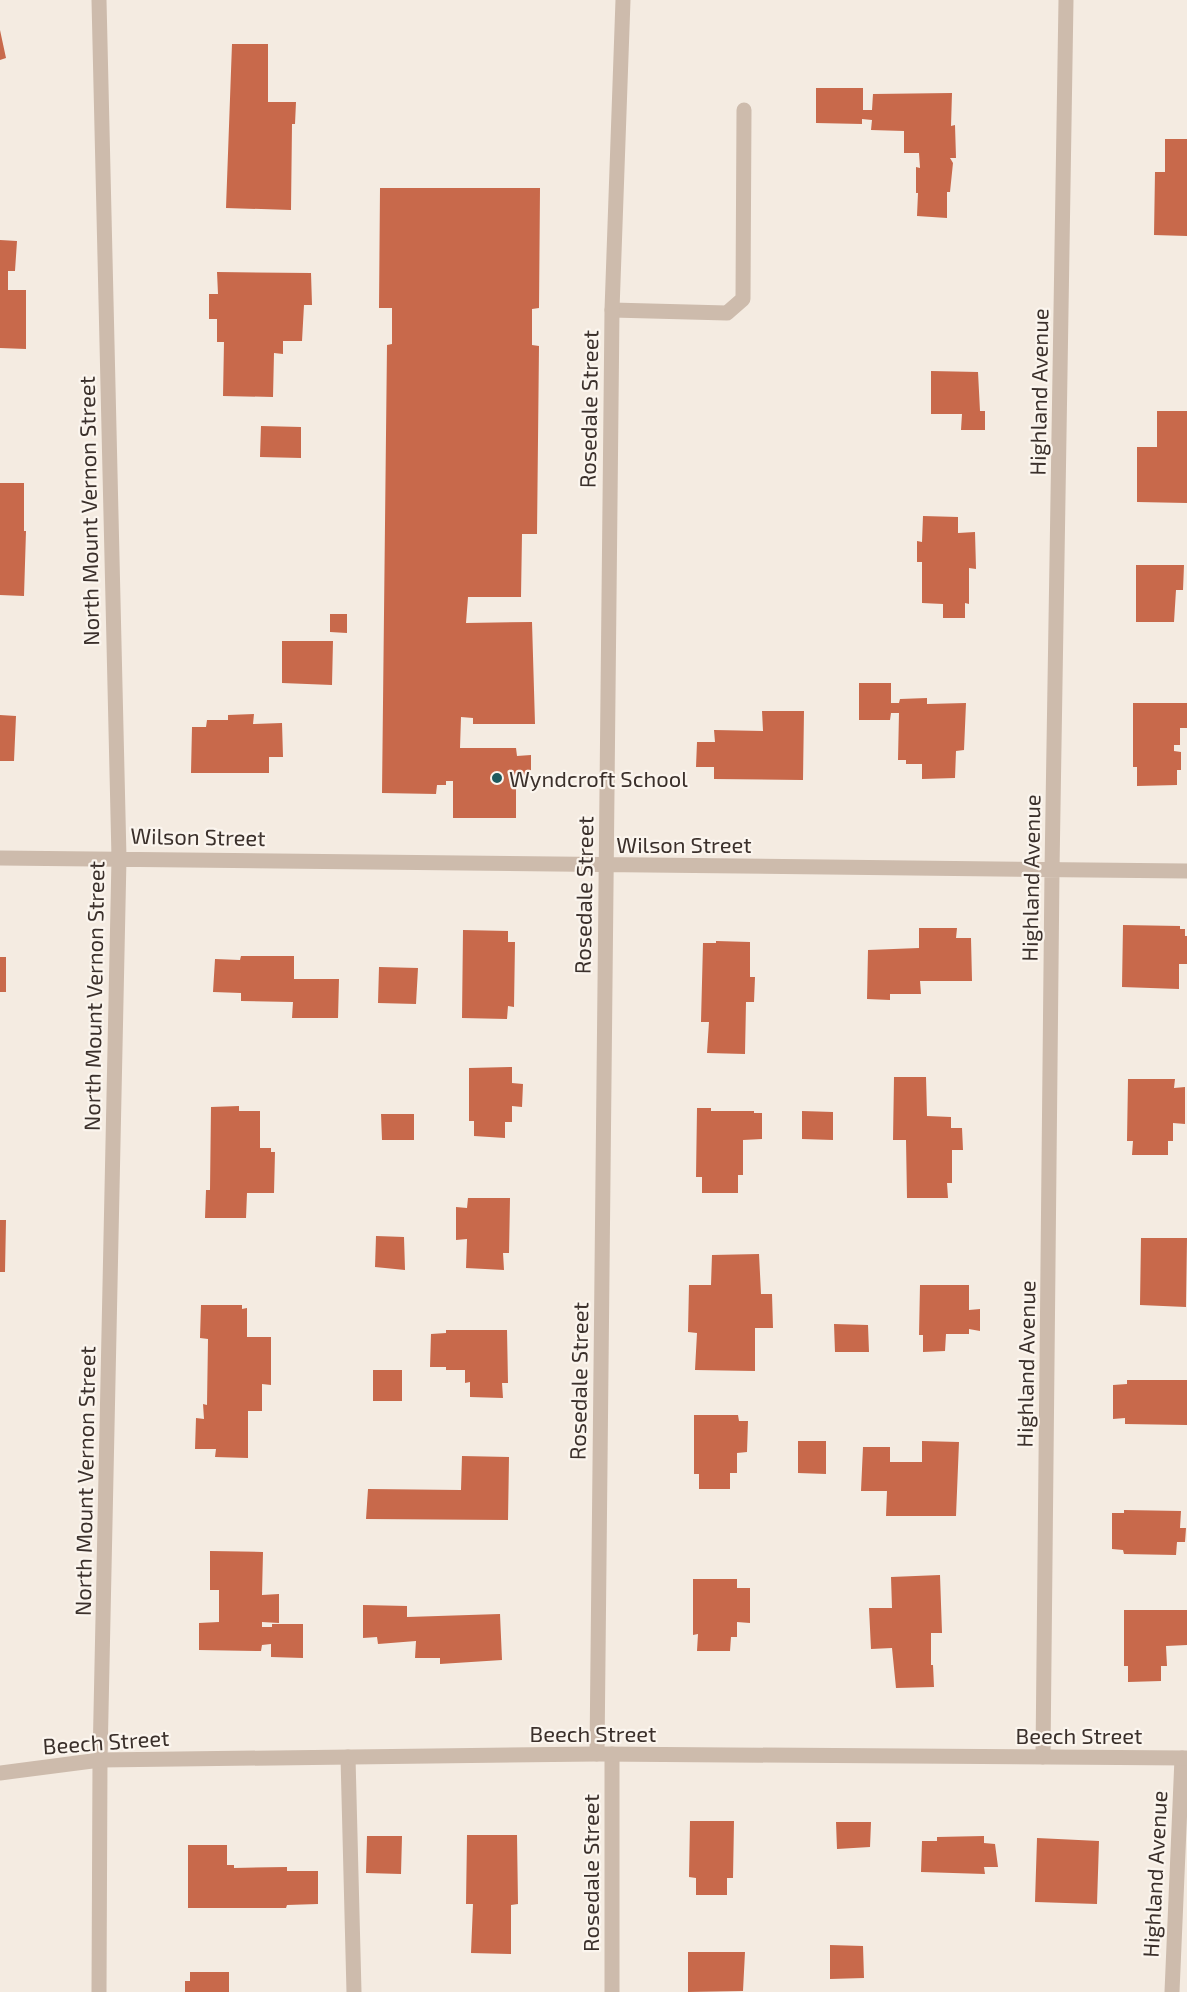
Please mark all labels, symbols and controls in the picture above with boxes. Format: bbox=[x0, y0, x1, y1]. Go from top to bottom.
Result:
street label: Highland Avenue bbox=[1024, 308, 1052, 476]
street label: Rosedale Street bbox=[574, 330, 602, 488]
street label: North Mount Vernon Street bbox=[73, 376, 103, 646]
place label: Wyndcroft School bbox=[509, 765, 688, 791]
marker: Wyndcroft School bbox=[490, 771, 504, 785]
street label: Highland Avenue bbox=[1016, 794, 1044, 962]
street label: Rosedale Street bbox=[569, 816, 597, 974]
street label: Wilson Street bbox=[130, 822, 266, 850]
street label: Wilson Street bbox=[616, 831, 752, 857]
street label: North Mount Vernon Street bbox=[78, 861, 108, 1131]
street label: Highland Avenue bbox=[1011, 1280, 1039, 1448]
street label: Rosedale Street bbox=[564, 1302, 592, 1460]
street label: North Mount Vernon Street bbox=[69, 1346, 99, 1616]
street label: Beech Street bbox=[530, 1720, 656, 1746]
street label: Beech Street bbox=[1016, 1722, 1142, 1748]
street label: Beech Street bbox=[42, 1724, 170, 1758]
street label: Highland Avenue bbox=[1137, 1790, 1171, 1958]
street label: Rosedale Street bbox=[577, 1794, 603, 1952]

